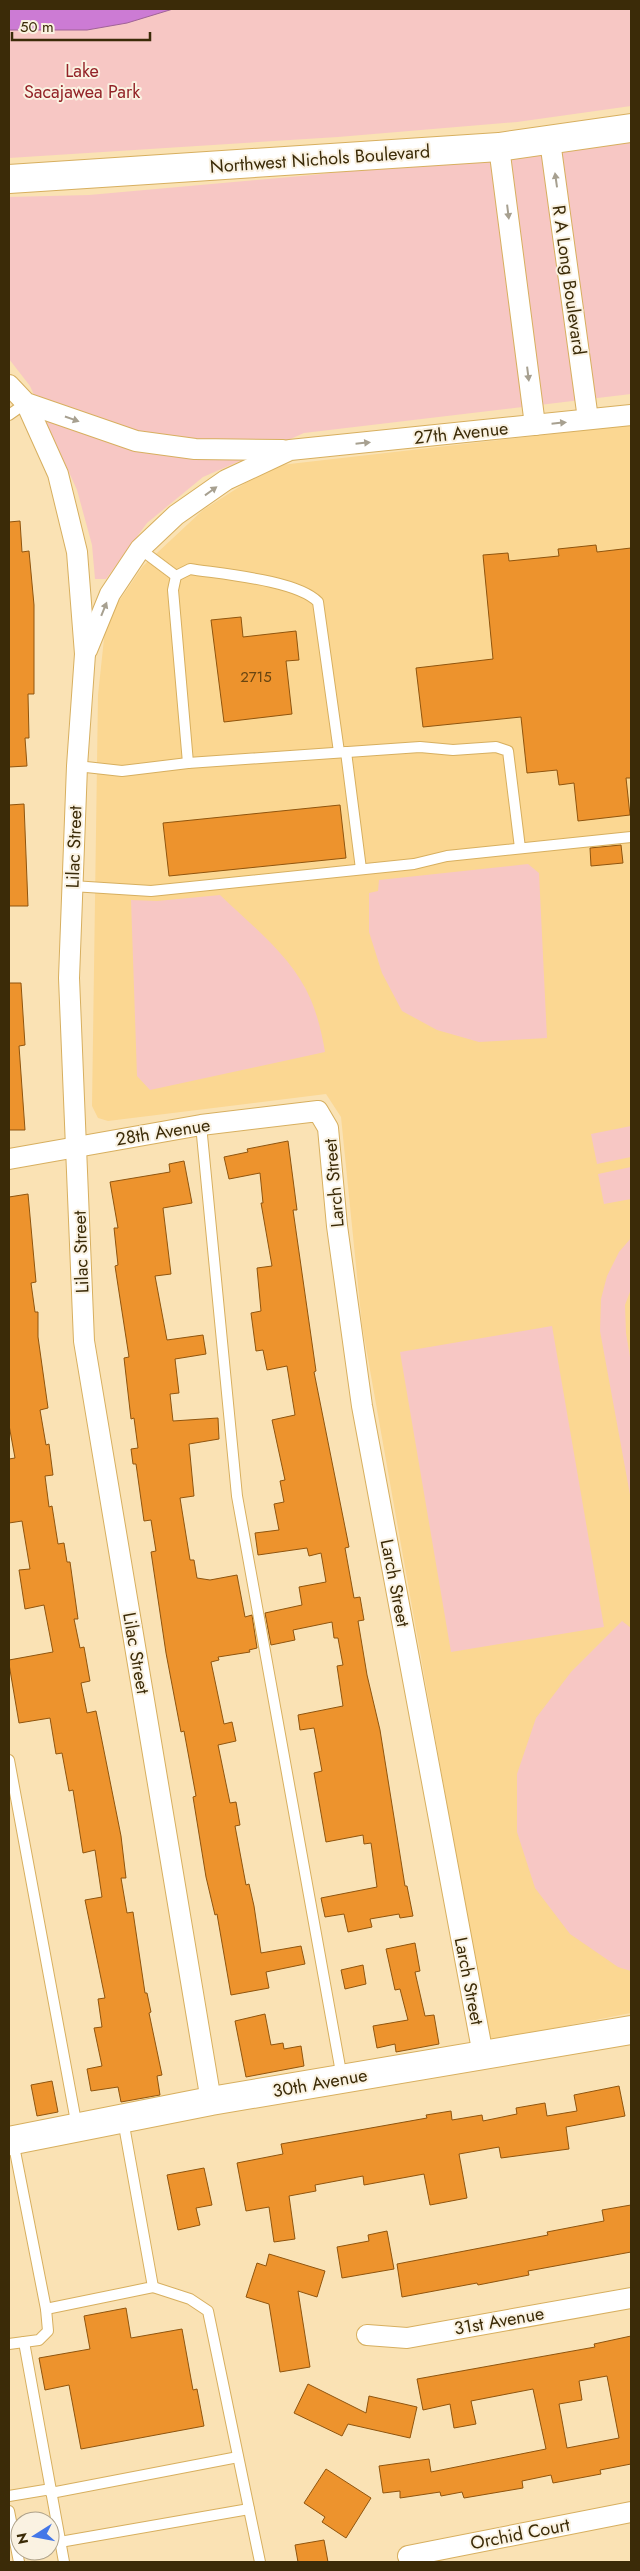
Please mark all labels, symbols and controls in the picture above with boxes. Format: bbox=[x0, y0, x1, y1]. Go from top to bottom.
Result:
scale bar bbox=[12, 10, 150, 42]
text: 50 m bbox=[20, 16, 54, 38]
park label: Lake Sacajawea Park bbox=[24, 58, 140, 105]
street label: Northwest Nichols Boulevard bbox=[209, 138, 431, 180]
one-way arrow bbox=[552, 172, 560, 188]
street label: R A Long Boulevard bbox=[546, 203, 592, 357]
one-way arrow bbox=[504, 205, 512, 221]
one-way arrow bbox=[525, 366, 533, 382]
one-way arrow bbox=[65, 415, 80, 423]
street label: 27th Avenue bbox=[412, 415, 510, 451]
one-way arrow bbox=[551, 418, 567, 426]
one-way arrow bbox=[355, 439, 371, 447]
one-way arrow bbox=[204, 486, 217, 496]
one-way arrow bbox=[100, 602, 108, 616]
house number: 2715 bbox=[240, 666, 272, 688]
street label: Lilac Street bbox=[60, 805, 88, 889]
street label: 28th Avenue bbox=[114, 1112, 212, 1152]
street label: Larch Street bbox=[317, 1137, 351, 1229]
street label: Lilac Street bbox=[67, 1210, 95, 1294]
street label: Larch Street bbox=[374, 1537, 416, 1630]
street label: Lilac Street bbox=[116, 1610, 156, 1697]
street label: Larch Street bbox=[448, 1935, 490, 2028]
street label: 30th Avenue bbox=[271, 2062, 369, 2104]
street label: 31st Avenue bbox=[452, 2300, 546, 2342]
north arrow bbox=[10, 2511, 60, 2561]
street label: Orchid Court bbox=[468, 2512, 573, 2556]
text: N bbox=[11, 2531, 33, 2546]

